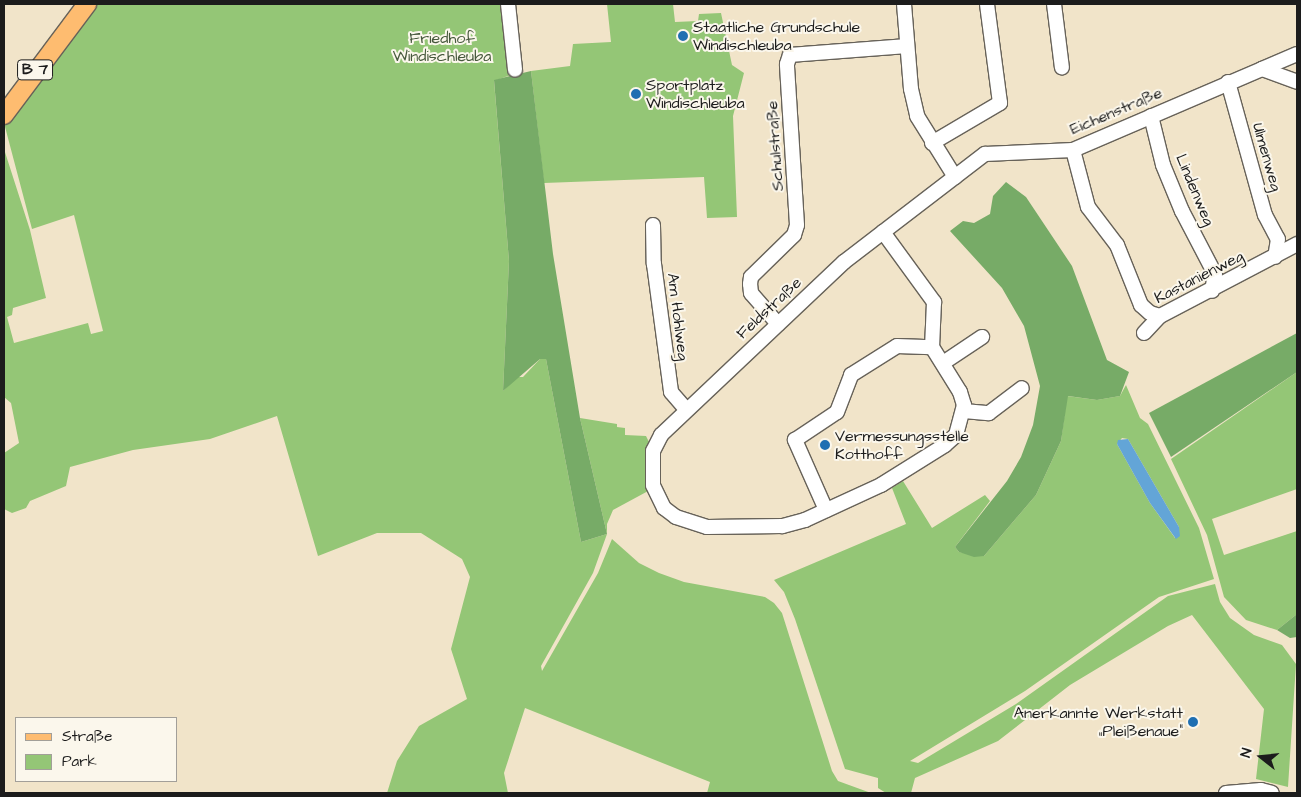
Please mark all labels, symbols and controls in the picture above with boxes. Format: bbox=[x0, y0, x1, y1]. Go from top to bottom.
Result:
place label: Staatliche Grundschule Windischleuba bbox=[693, 17, 860, 55]
park label: Friedhof Windischleuba bbox=[393, 28, 491, 66]
marker: Staatliche Grundschule Windischleuba bbox=[677, 30, 689, 42]
road number: B 7 bbox=[16, 58, 54, 82]
place label: Sportplatz Windischleuba bbox=[646, 75, 745, 113]
street label: Eichenstraße bbox=[1067, 83, 1165, 139]
marker: Sportplatz Windischleuba bbox=[630, 88, 642, 100]
street label: Schulstraße bbox=[762, 100, 788, 192]
street label: Ulmenweg bbox=[1248, 120, 1286, 194]
street label: Lindenweg bbox=[1171, 151, 1219, 229]
street label: Kastanienweg bbox=[1151, 246, 1247, 308]
street label: Am Hohlweg bbox=[663, 272, 693, 362]
street label: Feldstraße bbox=[732, 273, 806, 343]
place label: Vermessungsstelle Kotthoff bbox=[835, 426, 969, 464]
marker: Vermessungsstelle Kotthoff bbox=[819, 439, 831, 451]
place label: Anerkannte Werkstatt „Pleißenaue“ bbox=[1014, 703, 1183, 741]
marker: Anerkannte Werkstatt „Pleißenaue“ bbox=[1187, 716, 1199, 728]
legend bbox=[15, 717, 178, 782]
text: Straße bbox=[62, 726, 112, 747]
north arrow bbox=[1236, 732, 1286, 782]
text: N bbox=[1236, 746, 1257, 760]
text: Park bbox=[62, 751, 97, 772]

